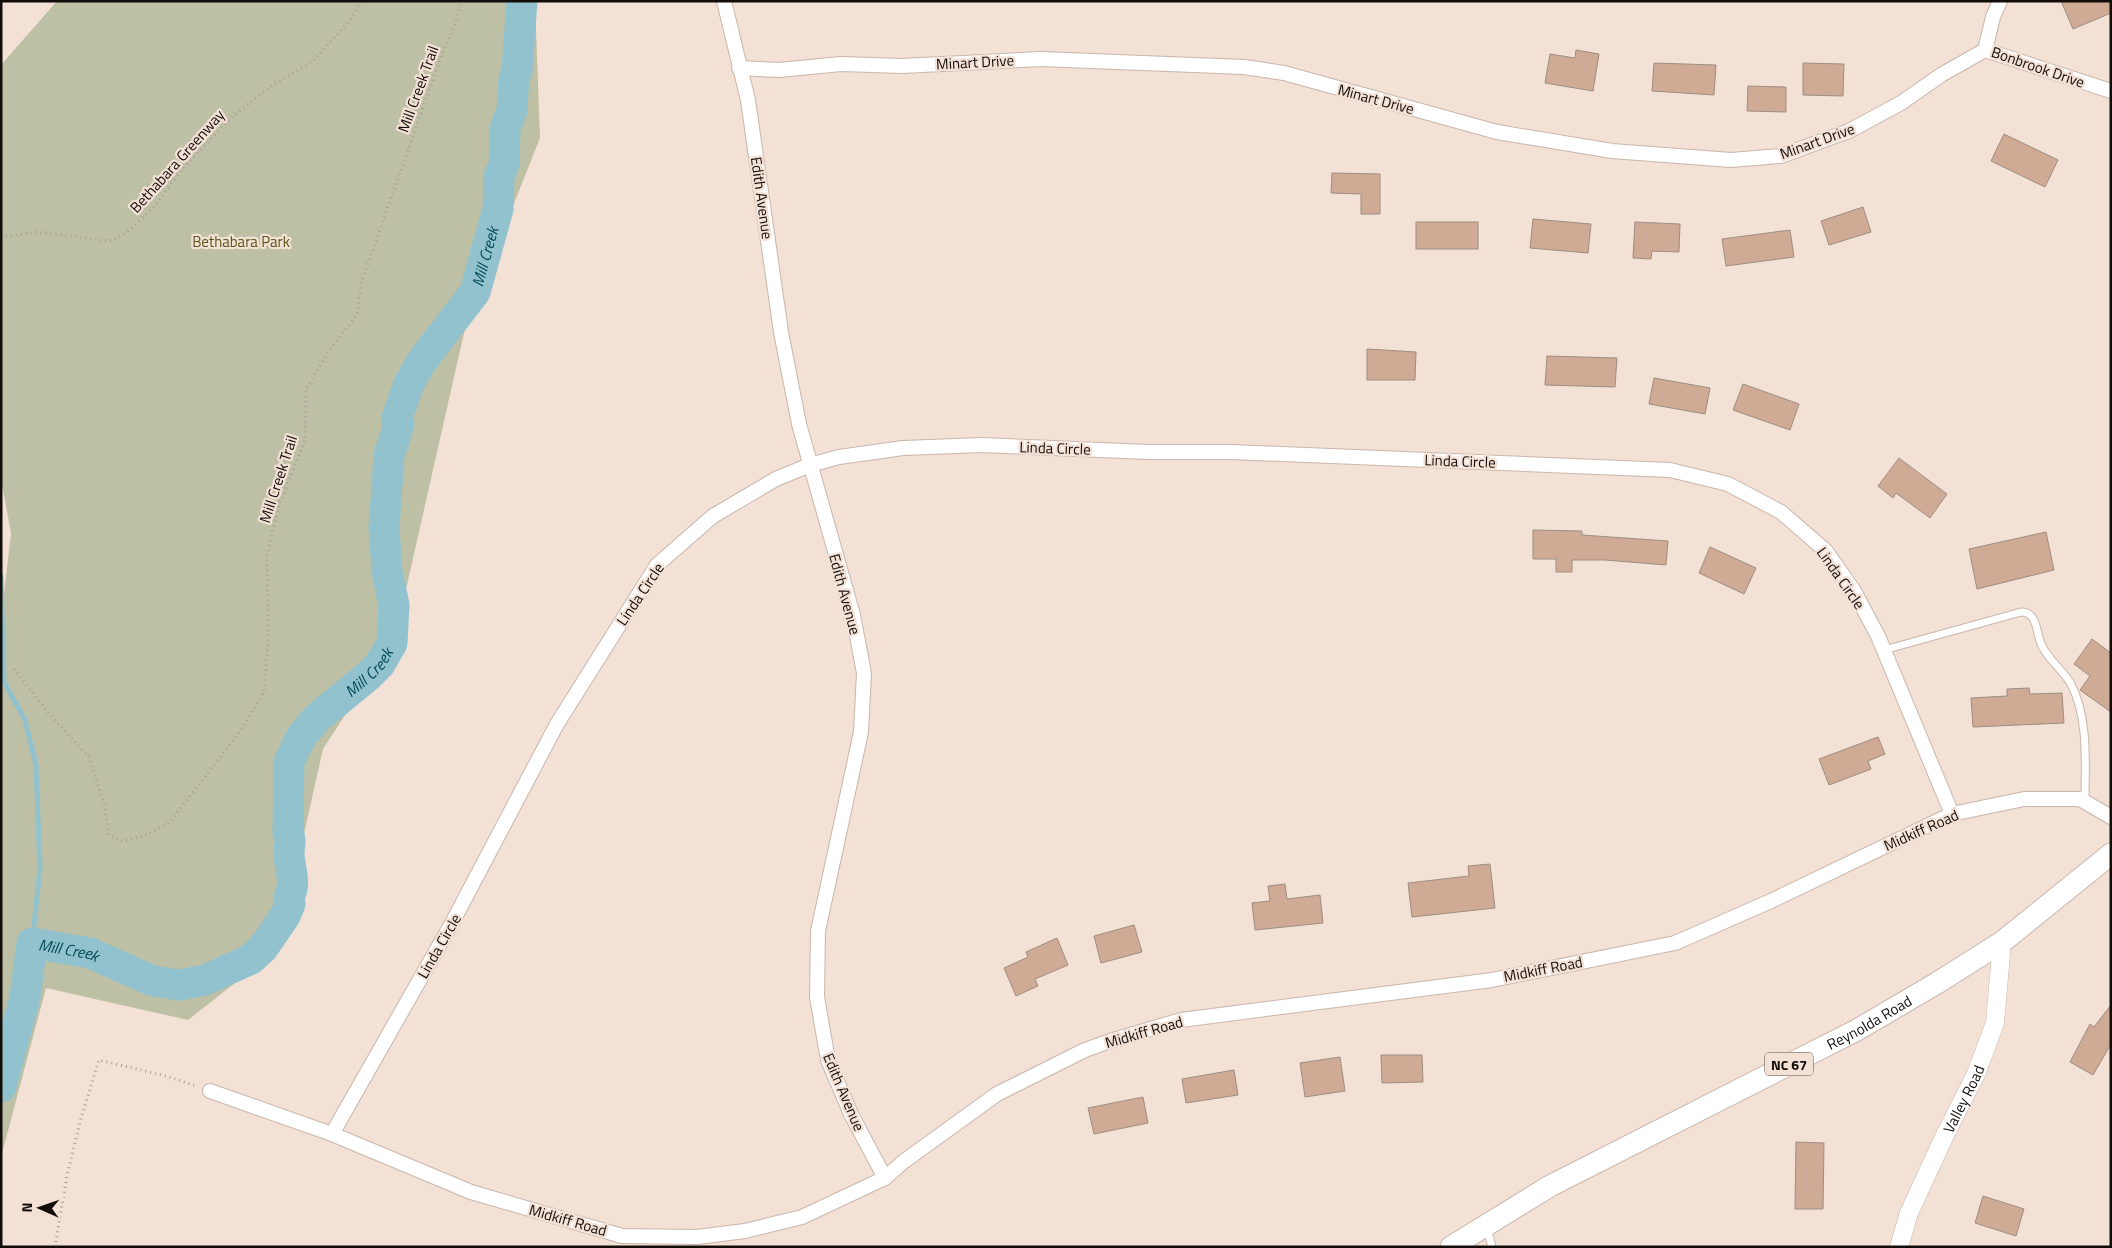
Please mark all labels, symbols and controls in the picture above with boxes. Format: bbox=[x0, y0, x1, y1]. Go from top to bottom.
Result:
street label: Bonbrook Drive bbox=[1988, 40, 2088, 94]
street label: Mill Creek Trail bbox=[392, 42, 444, 136]
street label: Minart Drive bbox=[935, 48, 1015, 76]
street label: Minart Drive bbox=[1335, 78, 1417, 120]
street label: Bethabara Greenway bbox=[124, 104, 230, 218]
street label: Minart Drive bbox=[1776, 117, 1858, 165]
street label: Edith Avenue bbox=[745, 155, 779, 241]
water label: Mill Creek bbox=[465, 222, 505, 289]
park label: Bethabara Park bbox=[192, 230, 290, 253]
street label: Mill Creek Trail bbox=[253, 432, 303, 526]
street label: Linda Circle bbox=[1019, 435, 1091, 461]
street label: Linda Circle bbox=[1424, 448, 1496, 474]
street label: Linda Circle bbox=[1811, 542, 1871, 614]
street label: Edith Avenue bbox=[823, 551, 867, 637]
street label: Linda Circle bbox=[611, 558, 669, 630]
water label: Mill Creek bbox=[339, 642, 400, 703]
street label: Midkiff Road bbox=[1880, 803, 1962, 857]
street label: Linda Circle bbox=[411, 909, 467, 983]
water label: Mill Creek bbox=[37, 932, 105, 968]
street label: Midkiff Road bbox=[1502, 950, 1584, 988]
street label: Reynolda Road bbox=[1822, 989, 1916, 1055]
street label: Midkiff Road bbox=[1102, 1010, 1186, 1054]
street label: Edith Avenue bbox=[817, 1049, 871, 1135]
road number: NC 67 bbox=[1765, 1052, 1813, 1076]
street label: Valley Road bbox=[1937, 1062, 1990, 1137]
north arrow bbox=[15, 1183, 65, 1233]
street label: Midkiff Road bbox=[526, 1198, 610, 1242]
text: N bbox=[16, 1202, 37, 1213]

